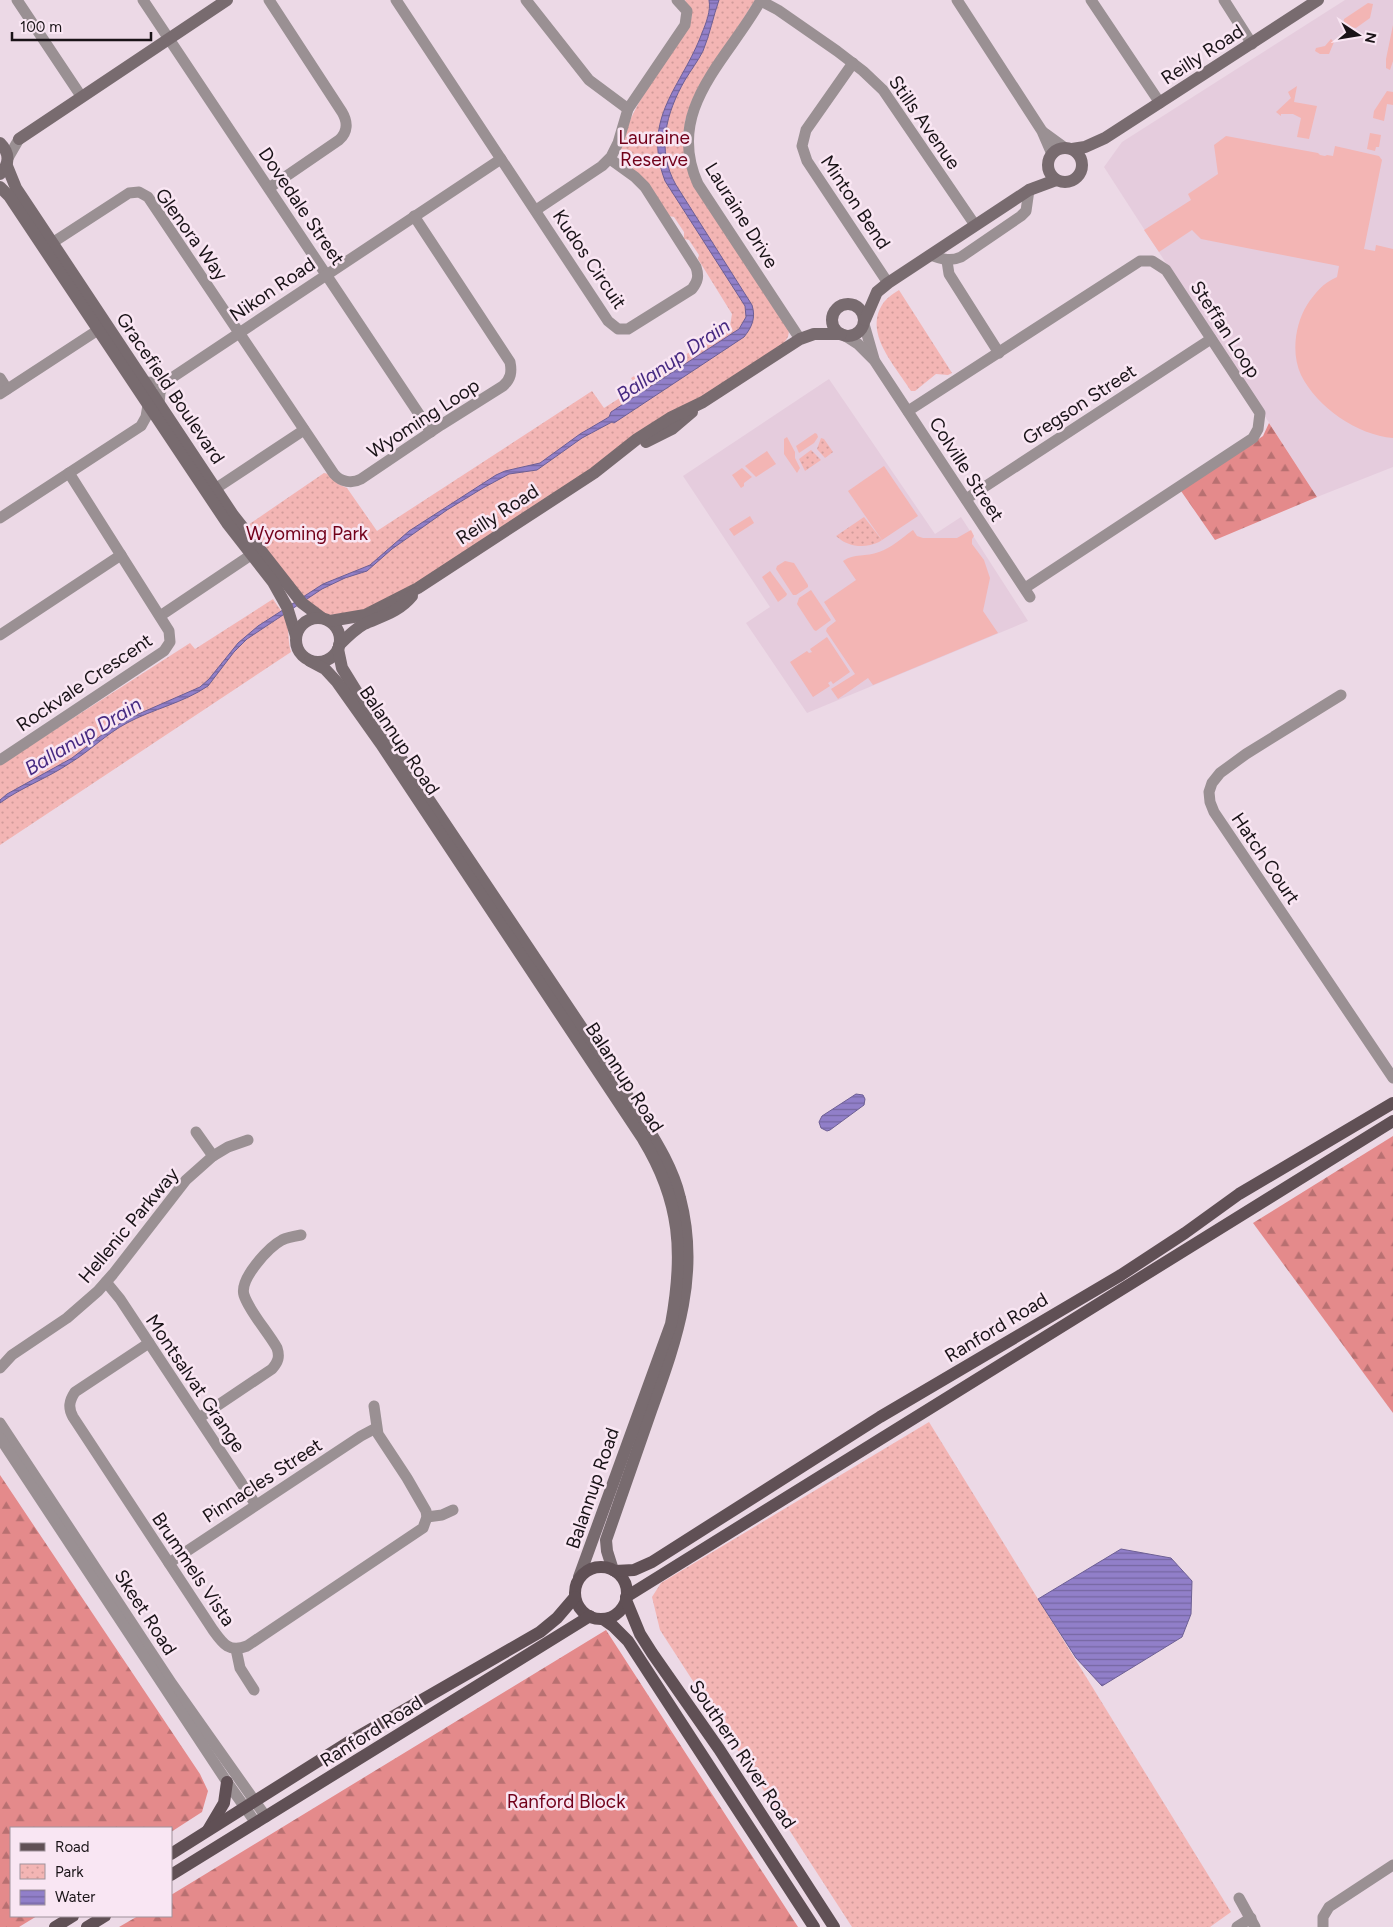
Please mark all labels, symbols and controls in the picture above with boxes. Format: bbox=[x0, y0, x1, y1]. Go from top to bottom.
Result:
scale bar bbox=[12, 10, 151, 42]
north arrow bbox=[1333, 10, 1383, 60]
text: 100 m bbox=[20, 18, 62, 36]
street label: Reilly Road bbox=[1157, 19, 1248, 90]
text: N bbox=[1361, 31, 1380, 45]
street label: Stills Avenue bbox=[884, 71, 965, 174]
park label: Lauraine Reserve bbox=[618, 126, 690, 171]
street label: Dovedale Street bbox=[254, 143, 349, 270]
street label: Minton Bend bbox=[816, 151, 895, 254]
street label: Lauraine Drive bbox=[700, 158, 783, 272]
street label: Glenora Way bbox=[150, 184, 233, 285]
street label: Kudos Circuit bbox=[548, 205, 631, 313]
street label: Nikon Road bbox=[225, 252, 319, 326]
street label: Steffan Loop bbox=[1186, 276, 1266, 382]
street label: Gracefield Boulevard bbox=[111, 308, 230, 468]
water label: Ballanup Drain bbox=[612, 313, 734, 407]
street label: Gregson Street bbox=[1018, 359, 1140, 450]
street label: Wyoming Loop bbox=[363, 374, 484, 463]
street label: Colville Street bbox=[924, 413, 1009, 526]
street label: Reilly Road bbox=[452, 479, 543, 550]
park label: Wyoming Park bbox=[246, 522, 369, 545]
street label: Rockvale Crescent bbox=[12, 628, 157, 736]
street label: Balannup Road bbox=[355, 681, 445, 799]
water label: Ballanup Drain bbox=[20, 692, 146, 780]
street label: Hatch Court bbox=[1227, 808, 1305, 908]
street label: Balannup Road bbox=[580, 1018, 669, 1137]
street label: Hellenic Parkway bbox=[73, 1163, 183, 1288]
street label: Ranford Road bbox=[941, 1288, 1052, 1367]
street label: Montsalvat Grange bbox=[141, 1310, 250, 1457]
street label: Balannup Road bbox=[561, 1425, 624, 1552]
street label: Pinnacles Street bbox=[198, 1433, 326, 1528]
street label: Brummels Vista bbox=[147, 1508, 240, 1631]
street label: Skeet Road bbox=[110, 1565, 182, 1659]
street label: Southern River Road bbox=[684, 1676, 801, 1833]
street label: Ranford Road bbox=[316, 1691, 427, 1772]
park label: Ranford Block bbox=[507, 1790, 626, 1813]
legend bbox=[10, 1827, 172, 1917]
text: Road bbox=[55, 1838, 90, 1856]
text: Park bbox=[55, 1863, 84, 1881]
text: Water bbox=[55, 1888, 95, 1906]

